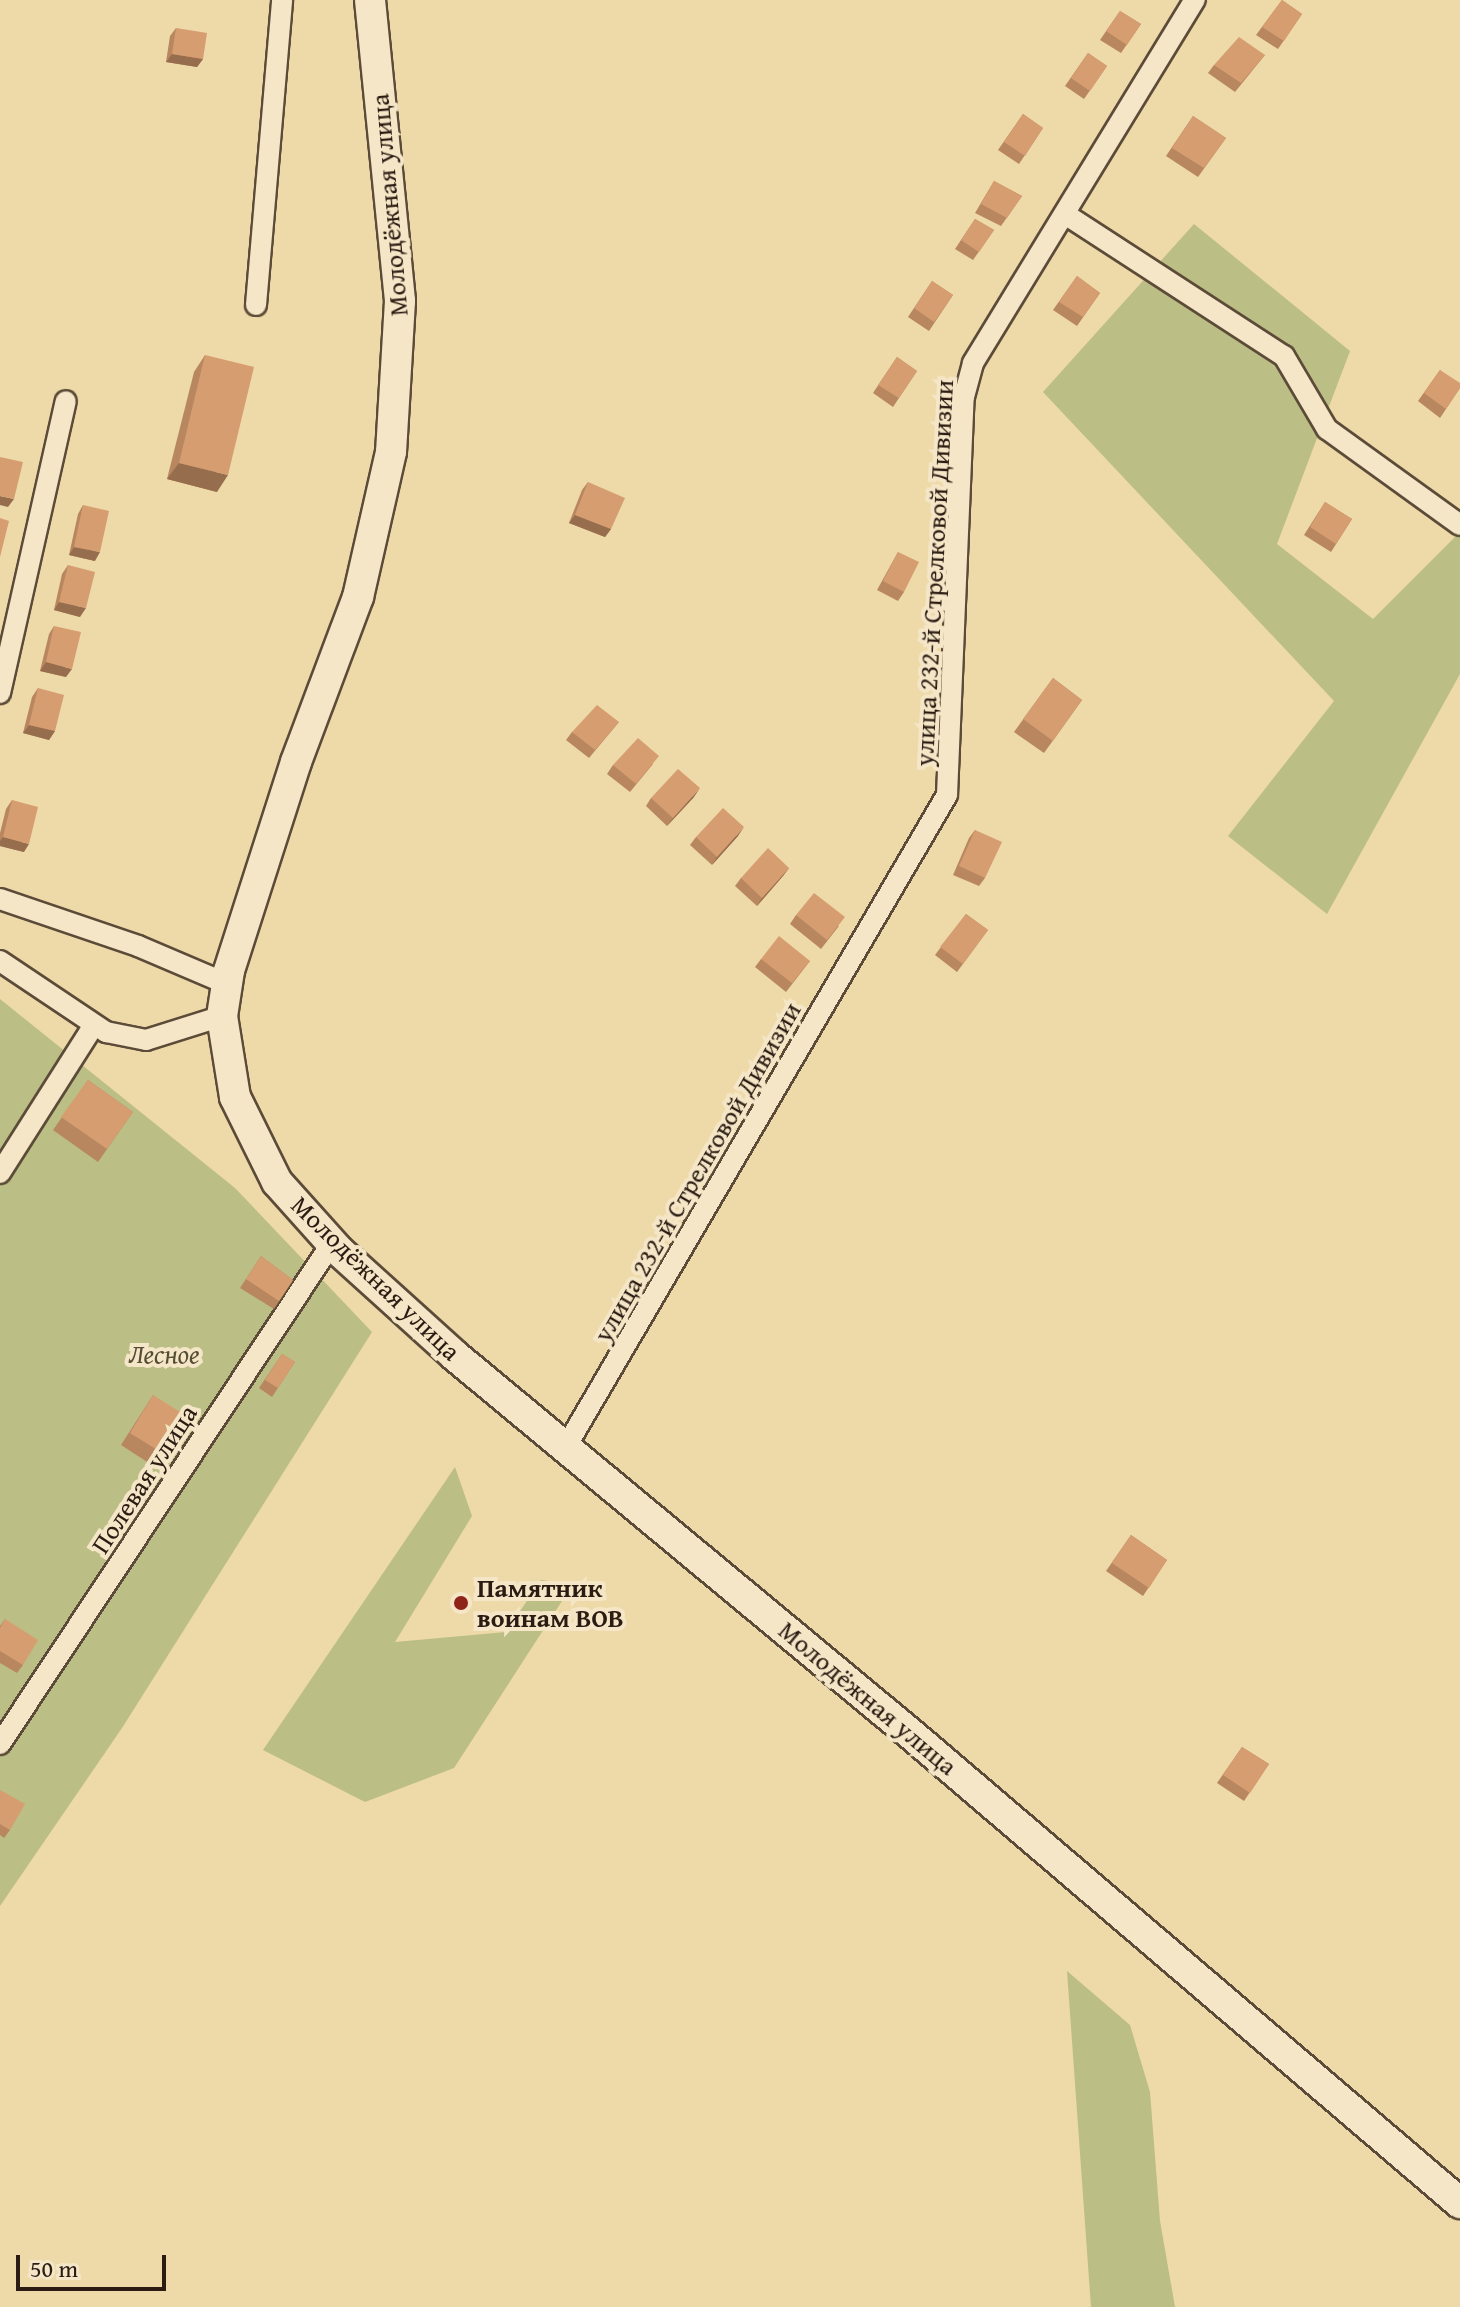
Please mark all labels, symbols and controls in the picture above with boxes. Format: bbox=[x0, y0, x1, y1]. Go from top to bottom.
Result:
street label: Молодёжная улица bbox=[364, 92, 414, 318]
street label: улица 232-й Стрелковой Дивизии bbox=[908, 379, 960, 767]
street label: улица 232-й Стрелковой Дивизии bbox=[587, 997, 807, 1347]
street label: Молодёжная улица bbox=[285, 1189, 467, 1367]
park label: Лесное bbox=[129, 1338, 199, 1370]
street label: Полевая улица bbox=[84, 1399, 204, 1559]
place label: Памятник воинам ВОВ bbox=[477, 1572, 624, 1634]
marker: Памятник воинам ВОВ bbox=[452, 1594, 470, 1612]
street label: Молодёжная улица bbox=[772, 1614, 964, 1782]
scale bar bbox=[20, 2239, 170, 2289]
text: 50 m bbox=[30, 2251, 78, 2286]

